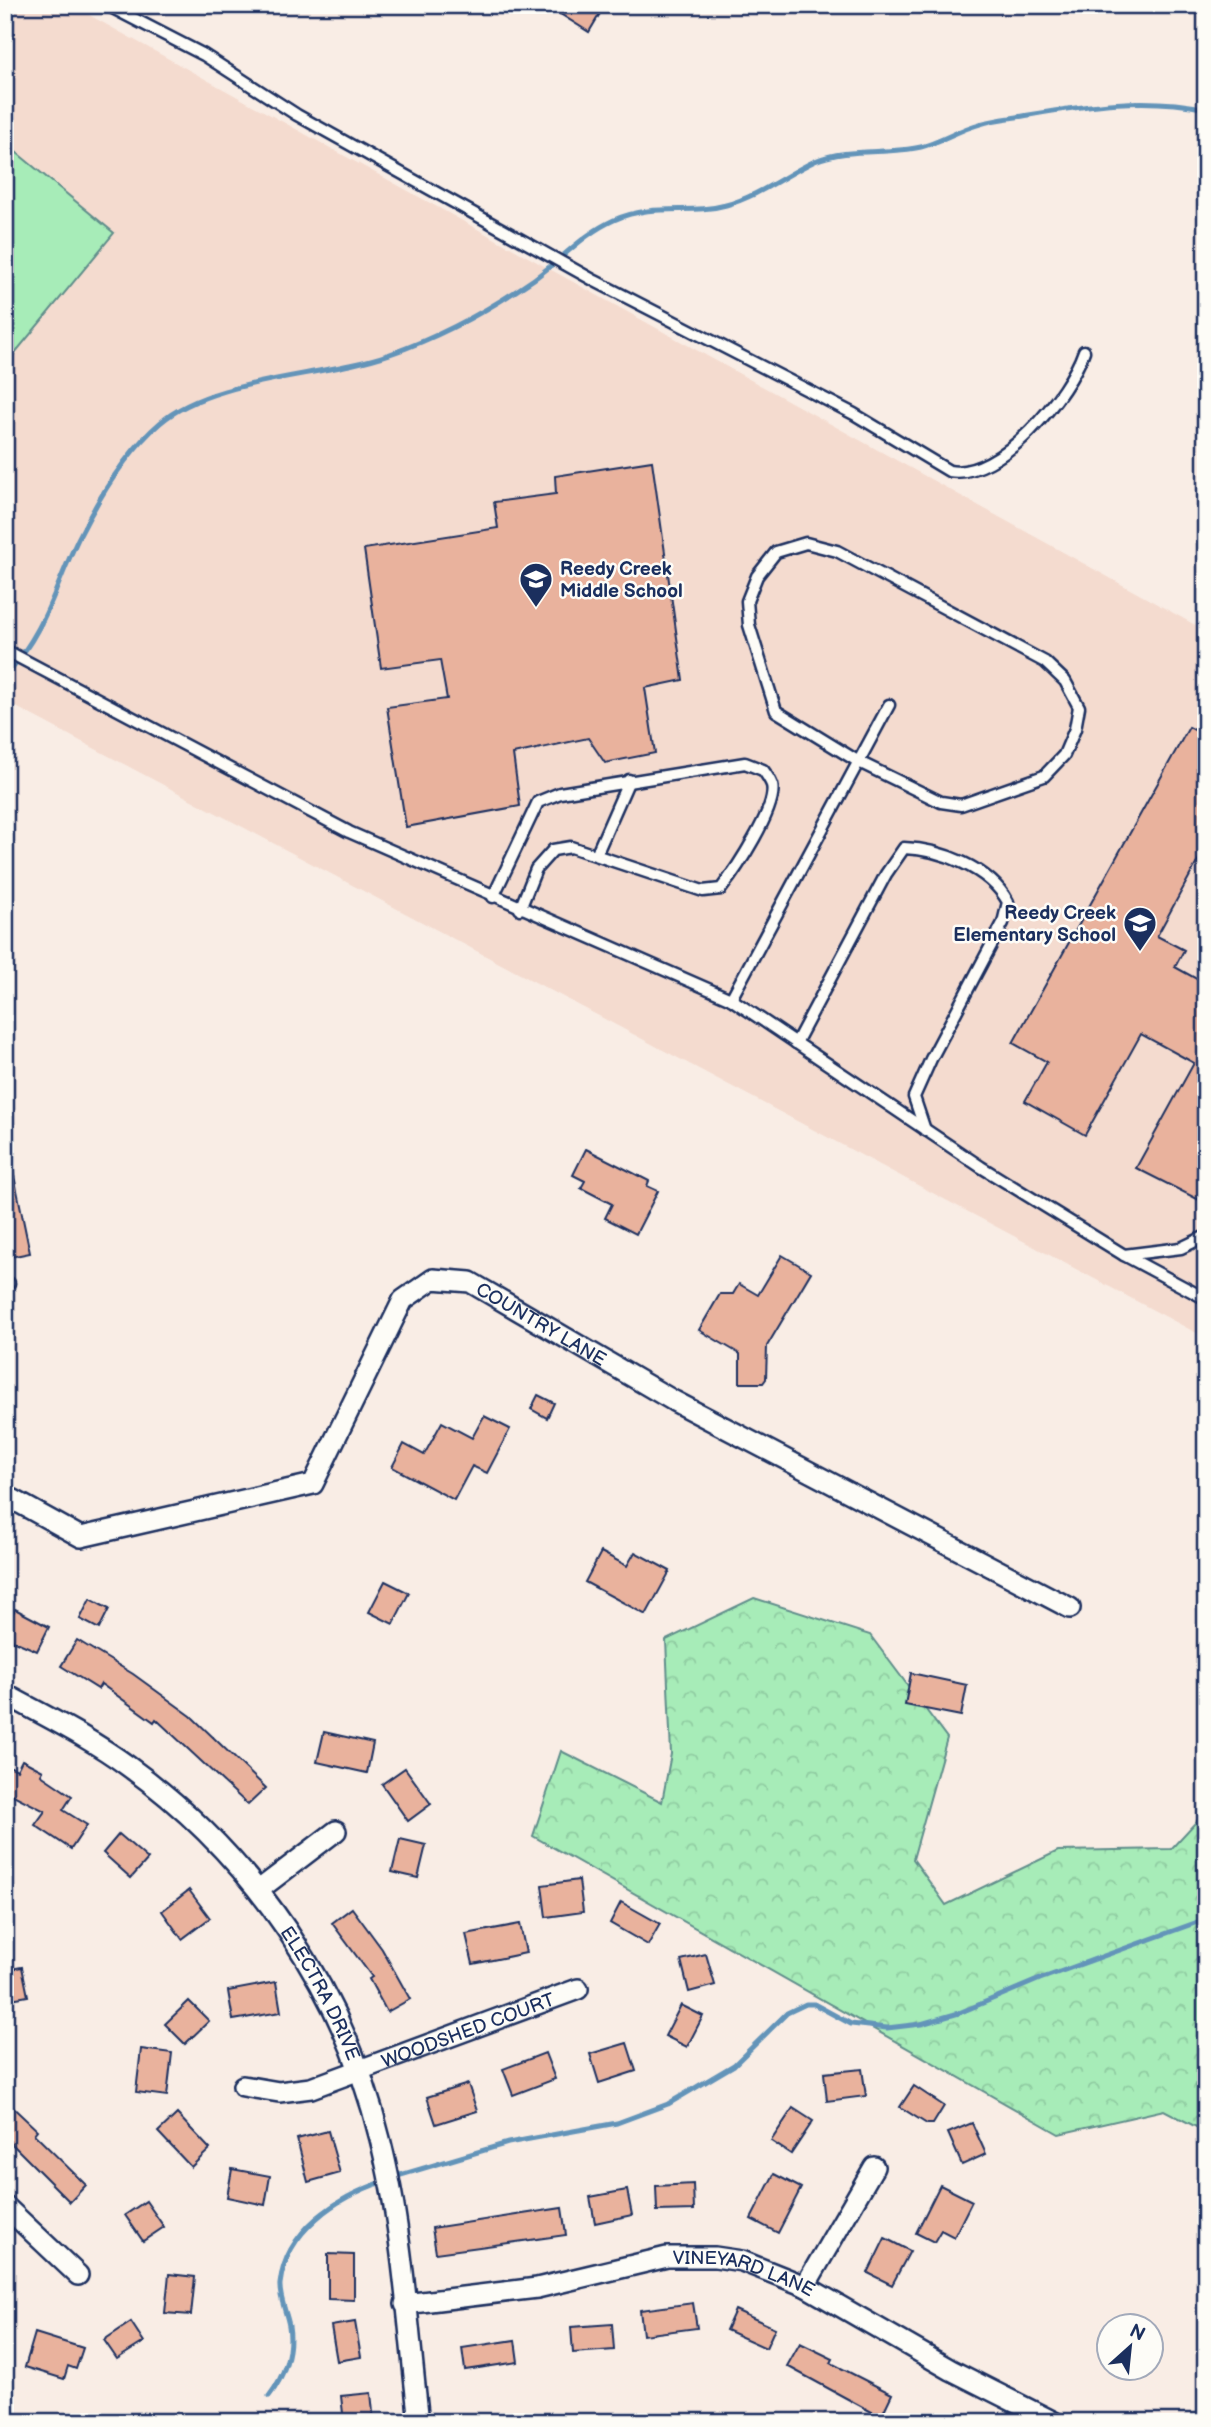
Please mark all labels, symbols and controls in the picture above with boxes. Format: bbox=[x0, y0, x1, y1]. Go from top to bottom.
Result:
place label: Reedy Creek Middle School bbox=[560, 558, 683, 603]
school or university icon: Reedy Creek Middle School bbox=[517, 560, 555, 609]
place label: Reedy Creek Elementary School bbox=[953, 902, 1116, 947]
school or university icon: Reedy Creek Elementary School bbox=[1121, 904, 1159, 953]
street label: COUNTRY LANE bbox=[471, 1278, 610, 1372]
street label: ELECTRA DRIVE bbox=[275, 1922, 364, 2064]
street label: WOODSHED COURT bbox=[379, 1988, 559, 2074]
street label: VINEYARD LANE bbox=[673, 2247, 819, 2302]
north arrow bbox=[1096, 2312, 1166, 2382]
text: N bbox=[1125, 2320, 1149, 2347]

